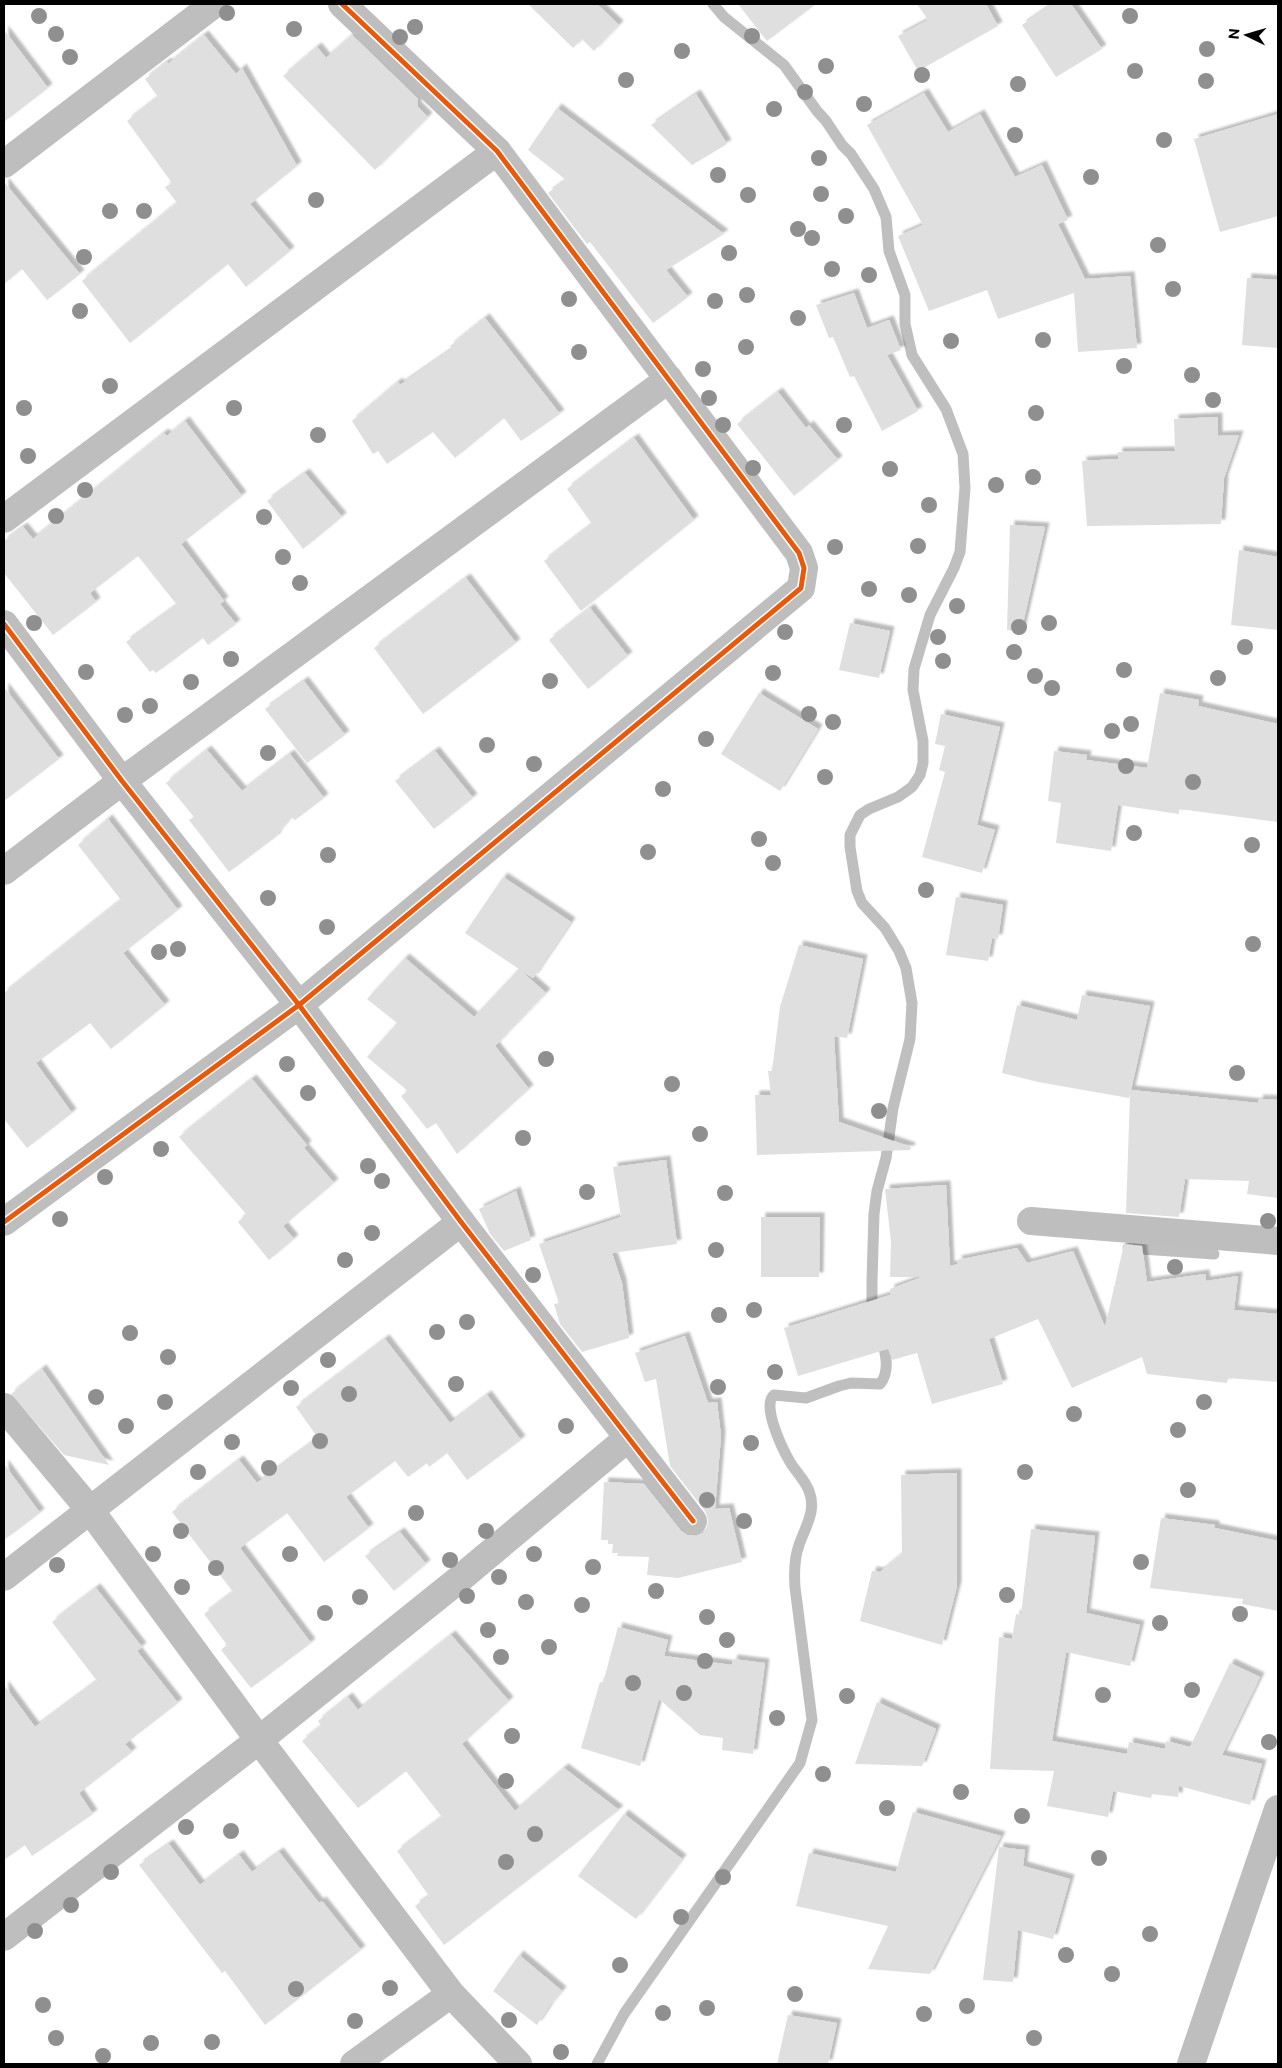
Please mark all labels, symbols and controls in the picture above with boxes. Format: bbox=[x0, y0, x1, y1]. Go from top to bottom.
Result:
north arrow bbox=[1222, 10, 1272, 60]
text: N bbox=[1226, 28, 1242, 40]

